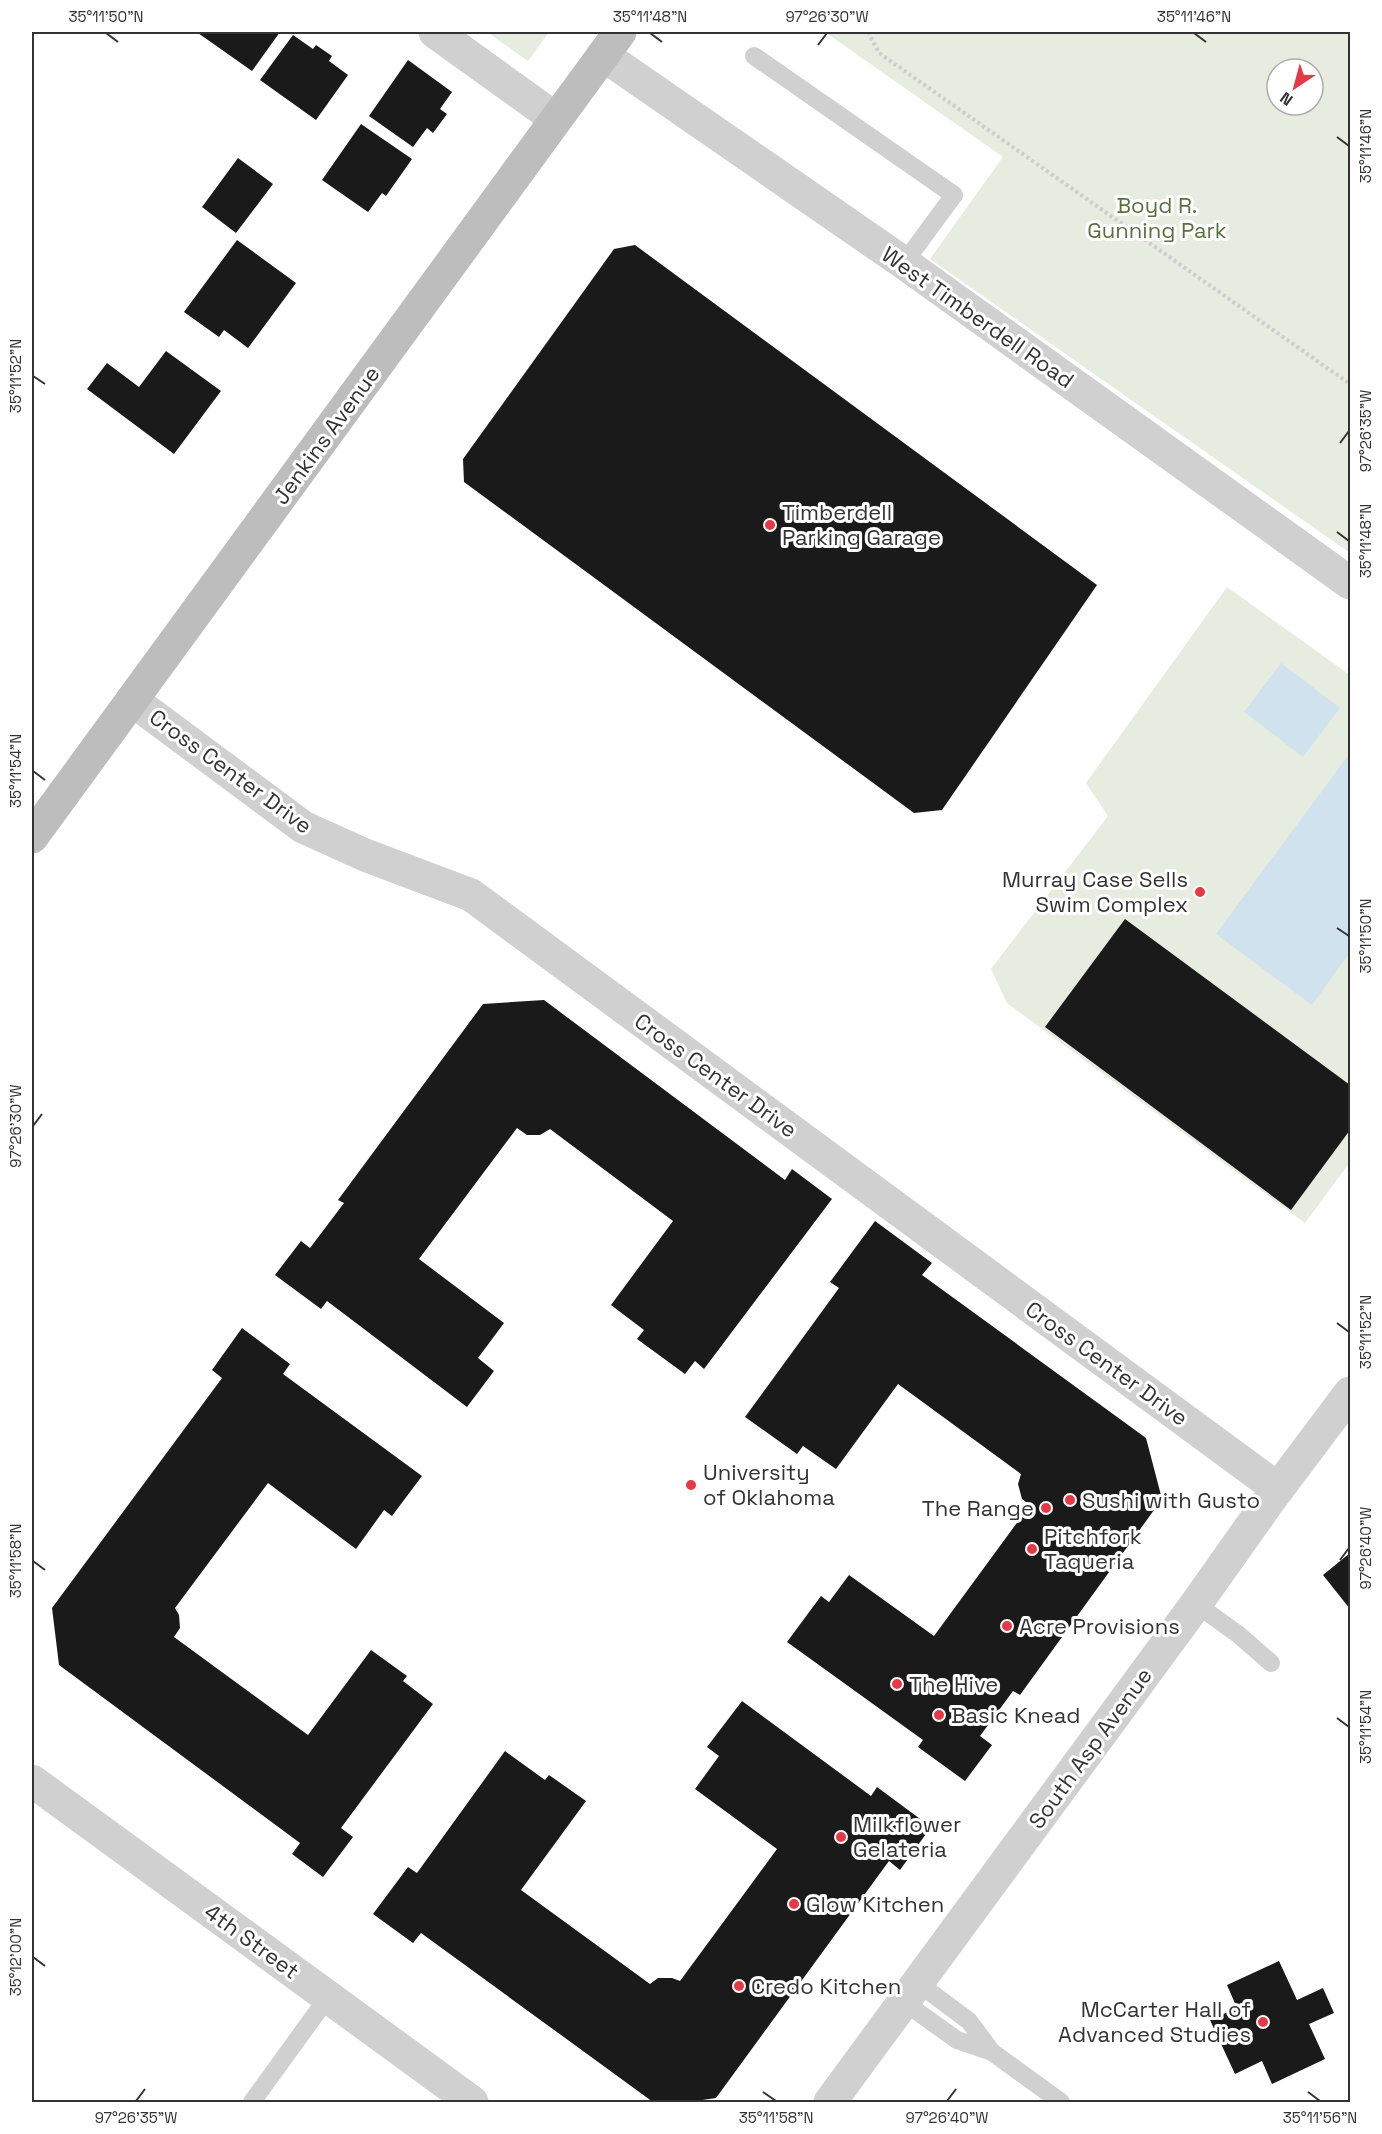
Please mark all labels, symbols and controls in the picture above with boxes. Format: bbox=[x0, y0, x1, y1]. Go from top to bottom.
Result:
text: 35°11'50"N bbox=[68, 7, 144, 26]
text: 35°11'48"N bbox=[613, 7, 687, 26]
text: 97°26'30"W bbox=[785, 7, 869, 26]
text: 35°11'46"N bbox=[1157, 7, 1231, 26]
north arrow bbox=[1265, 57, 1325, 117]
text: N bbox=[1276, 87, 1297, 110]
text: 35°11'46"N bbox=[1356, 109, 1375, 183]
park label: Boyd R. Gunning Park bbox=[1087, 191, 1227, 244]
street label: West Timberdell Road bbox=[876, 240, 1080, 394]
text: 35°11'52"N bbox=[6, 339, 25, 413]
street label: Jenkins Avenue bbox=[266, 360, 386, 510]
text: 97°26'35"W bbox=[1356, 390, 1375, 472]
place label: Timberdell Parking Garage bbox=[782, 498, 941, 551]
text: 35°11'48"N bbox=[1356, 504, 1375, 578]
marker: Timberdell Parking Garage bbox=[763, 518, 777, 532]
street label: Cross Center Drive bbox=[144, 703, 318, 839]
text: 35°11'54"N bbox=[6, 734, 25, 808]
place label: Murray Case Sells Swim Complex bbox=[1002, 865, 1188, 918]
marker: Murray Case Sells Swim Complex bbox=[1193, 885, 1207, 899]
text: 35°11'50"N bbox=[1356, 898, 1375, 974]
street label: Cross Center Drive bbox=[629, 1007, 803, 1143]
text: 97°26'30"W bbox=[6, 1084, 25, 1168]
street label: Cross Center Drive bbox=[1020, 1295, 1194, 1431]
text: 35°11'52"N bbox=[1356, 1295, 1375, 1369]
place label: University of Oklahoma bbox=[703, 1458, 835, 1511]
marker: University of Oklahoma bbox=[684, 1478, 698, 1492]
place label: Sushi with Gusto bbox=[1082, 1486, 1260, 1514]
marker: Sushi with Gusto bbox=[1063, 1493, 1077, 1507]
place label: The Range bbox=[922, 1494, 1034, 1522]
marker: The Range bbox=[1039, 1501, 1053, 1515]
text: 97°26'40"W bbox=[1356, 1507, 1375, 1589]
place label: Pitchfork Taqueria bbox=[1044, 1522, 1142, 1575]
text: 35°11'58"N bbox=[6, 1524, 25, 1598]
marker: Pitchfork Taqueria bbox=[1025, 1542, 1039, 1556]
place label: Acre Provisions bbox=[1019, 1612, 1180, 1640]
marker: Acre Provisions bbox=[1000, 1619, 1014, 1633]
street label: South Asp Avenue bbox=[1022, 1662, 1158, 1834]
place label: The Hive bbox=[909, 1670, 998, 1698]
marker: The Hive bbox=[890, 1677, 904, 1691]
text: 35°11'54"N bbox=[1356, 1690, 1375, 1764]
place label: Basic Knead bbox=[951, 1701, 1080, 1729]
marker: Basic Knead bbox=[932, 1708, 946, 1722]
place label: Milkflower Gelateria bbox=[853, 1810, 961, 1863]
marker: Milkflower Gelateria bbox=[834, 1830, 848, 1844]
place label: Glow Kitchen bbox=[806, 1890, 944, 1918]
street label: 4th Street bbox=[199, 1897, 305, 1985]
marker: Glow Kitchen bbox=[787, 1897, 801, 1911]
text: 35°12'00"N bbox=[6, 1918, 25, 1996]
place label: Credo Kitchen bbox=[751, 1972, 901, 2000]
marker: Credo Kitchen bbox=[732, 1979, 746, 1993]
place label: McCarter Hall of Advanced Studies bbox=[1058, 1995, 1251, 2048]
marker: McCarter Hall of Advanced Studies bbox=[1256, 2015, 1270, 2029]
text: 97°26'35"W bbox=[95, 2108, 177, 2127]
text: 35°11'58"N bbox=[739, 2108, 813, 2127]
text: 97°26'40"W bbox=[906, 2108, 988, 2127]
text: 35°11'56"N bbox=[1283, 2108, 1357, 2127]

